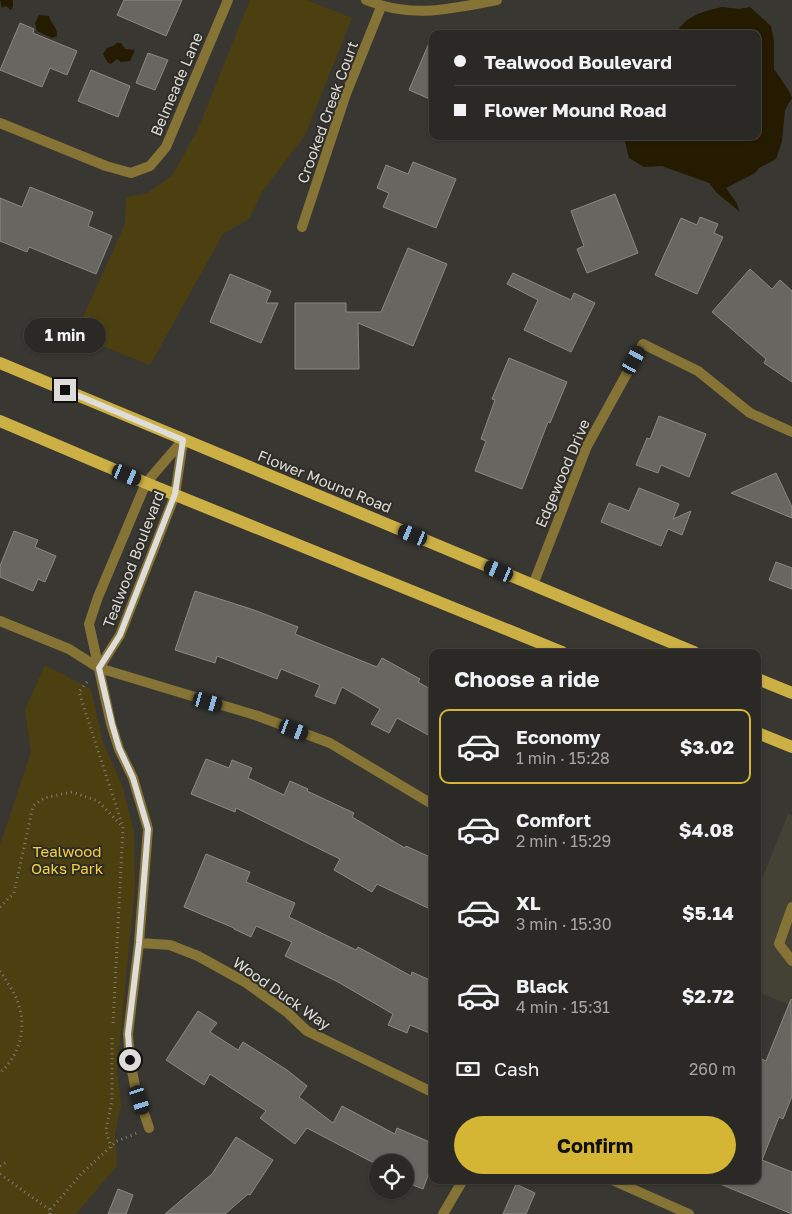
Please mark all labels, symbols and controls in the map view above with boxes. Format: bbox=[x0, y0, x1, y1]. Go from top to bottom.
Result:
street label: Belmeade Lane bbox=[146, 29, 206, 139]
street label: Crooked Creek Court bbox=[293, 39, 361, 185]
text: Tealwood Boulevard bbox=[484, 50, 672, 73]
text: Flower Mound Road bbox=[484, 98, 667, 121]
callout: 1 min bbox=[24, 318, 106, 352]
text: 1 min bbox=[45, 325, 85, 345]
car bbox=[620, 343, 647, 377]
route end bbox=[54, 379, 76, 401]
street label: Edgewood Drive bbox=[531, 416, 593, 530]
street label: Flower Mound Road bbox=[255, 446, 395, 516]
car bbox=[110, 462, 143, 488]
street label: Tealwood Boulevard bbox=[99, 488, 167, 630]
car bbox=[396, 522, 429, 548]
car bbox=[482, 558, 515, 584]
text: Choose a ride bbox=[454, 665, 600, 692]
car bbox=[191, 691, 224, 713]
car bbox=[277, 718, 310, 742]
icon: car bbox=[456, 724, 501, 769]
text: Economy bbox=[516, 725, 601, 748]
text: $3.02 bbox=[680, 735, 734, 758]
text: 1 min · 15:28 bbox=[516, 748, 610, 768]
icon: car bbox=[456, 807, 501, 852]
text: Comfort bbox=[516, 808, 591, 831]
text: $4.08 bbox=[679, 818, 734, 841]
text: 2 min · 15:29 bbox=[516, 831, 611, 851]
park label: Tealwood Oaks Park bbox=[31, 842, 104, 877]
icon: car bbox=[456, 890, 501, 935]
text: XL bbox=[516, 891, 541, 914]
text: $5.14 bbox=[682, 901, 734, 924]
text: 3 min · 15:30 bbox=[516, 914, 612, 934]
street label: Wood Duck Way bbox=[230, 953, 335, 1034]
icon: car bbox=[456, 973, 501, 1018]
text: Black bbox=[516, 974, 569, 997]
text: $2.72 bbox=[682, 984, 734, 1007]
text: 4 min · 15:31 bbox=[516, 997, 610, 1017]
route start bbox=[119, 1049, 141, 1071]
icon: cash bbox=[454, 1055, 482, 1083]
text: Cash bbox=[494, 1057, 539, 1080]
text: 260 m bbox=[689, 1059, 736, 1079]
car bbox=[128, 1083, 151, 1117]
button: Confirm bbox=[454, 1116, 736, 1174]
map controls bbox=[369, 1154, 414, 1199]
button: locate bbox=[369, 1154, 414, 1199]

